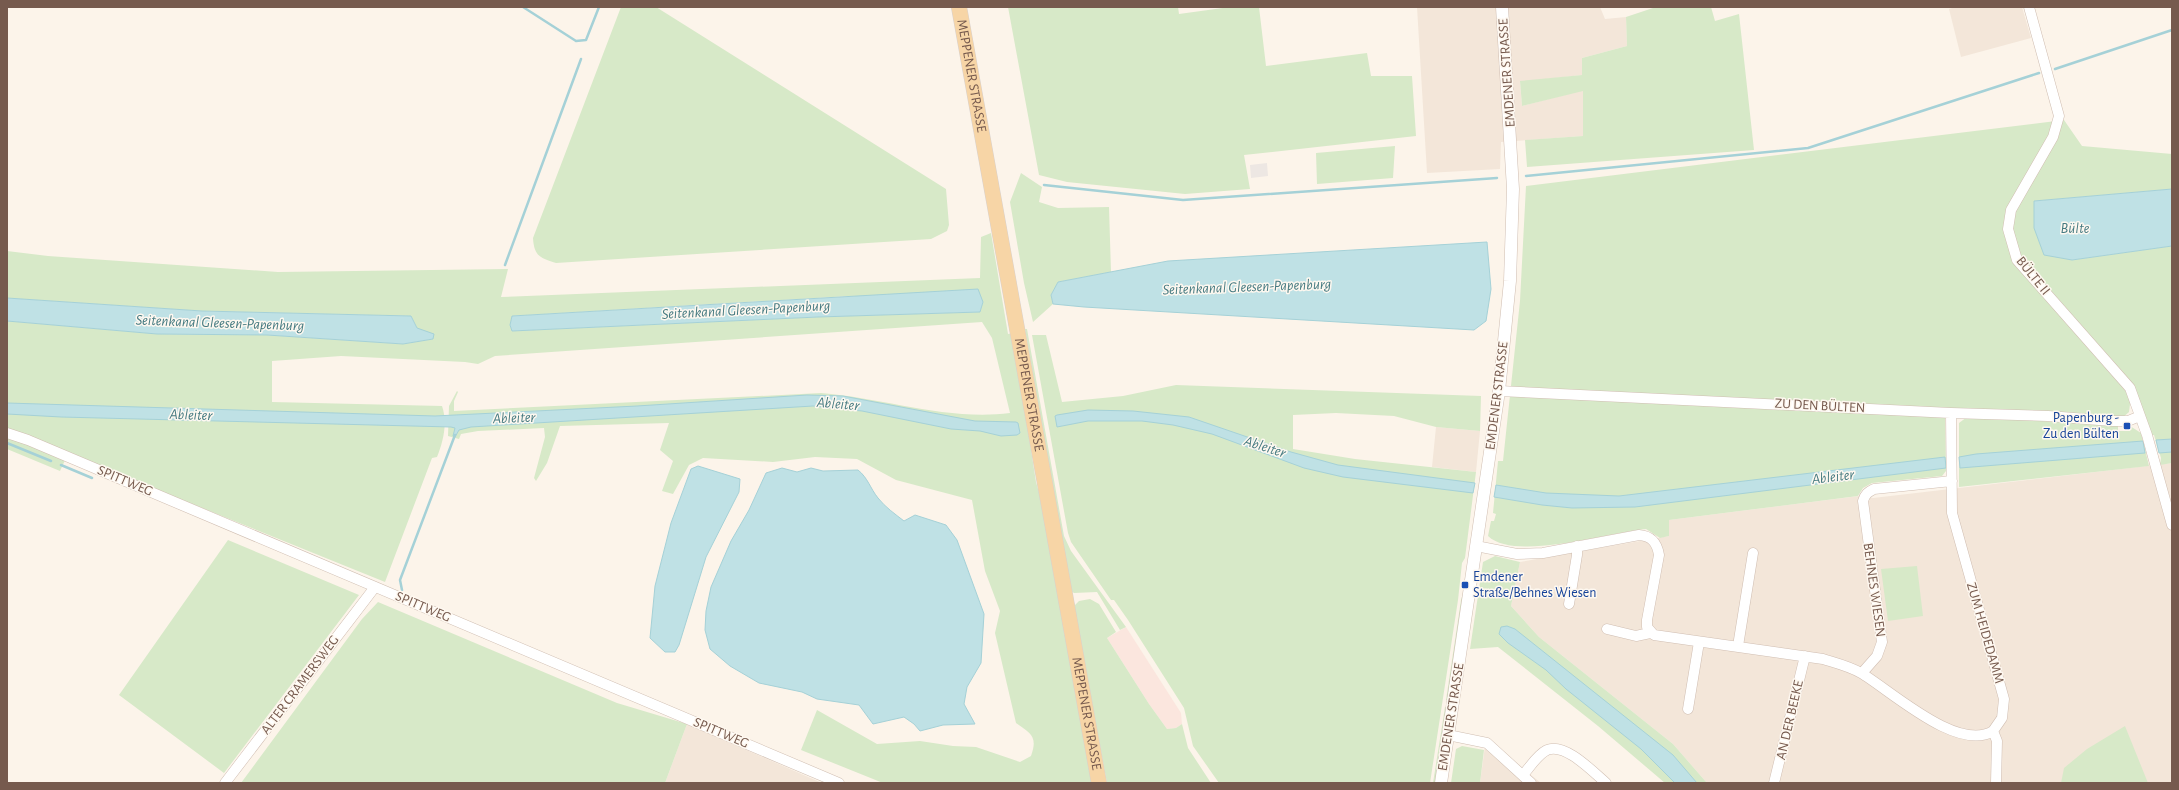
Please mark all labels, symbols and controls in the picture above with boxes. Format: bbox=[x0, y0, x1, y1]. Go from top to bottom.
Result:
street label: MEPPENER STRASSE bbox=[954, 18, 989, 134]
street label: EMDENER STRASSE bbox=[1496, 18, 1518, 128]
water label: Bülte bbox=[2061, 221, 2090, 236]
street label: BÜLTE II bbox=[2013, 252, 2055, 298]
water label: Seitenkanal Gleesen-Papenburg bbox=[1162, 277, 1332, 297]
water label: Seitenkanal Gleesen-Papenburg bbox=[661, 298, 831, 322]
water label: Seitenkanal Gleesen-Papenburg bbox=[135, 313, 305, 333]
street label: MEPPENER STRASSE bbox=[1012, 337, 1046, 453]
street label: EMDENER STRASSE bbox=[1483, 341, 1511, 451]
street label: ZU DEN BÜLTEN bbox=[1774, 394, 1866, 415]
water label: Ableiter bbox=[815, 395, 861, 413]
water label: Ableiter bbox=[168, 407, 214, 423]
water label: Ableiter bbox=[491, 410, 537, 426]
place label: Papenburg - Zu den Bülten bbox=[2043, 411, 2119, 441]
marker: Papenburg - Zu den Bülten bbox=[2122, 421, 2132, 431]
water label: Ableiter bbox=[1241, 433, 1289, 461]
street label: SPITTWEG bbox=[95, 463, 155, 499]
water label: Ableiter bbox=[1810, 467, 1856, 487]
street label: BEHNES WIESEN bbox=[1860, 542, 1888, 638]
place label: Emdener Straße/Behnes Wiesen bbox=[1473, 570, 1597, 600]
marker: Emdener Straße/Behnes Wiesen bbox=[1460, 580, 1470, 590]
street label: ZUM HEIDEDAMM bbox=[1964, 581, 2006, 685]
street label: SPITTWEG bbox=[393, 589, 453, 625]
street label: ALTER CRAMERSWEG bbox=[258, 633, 342, 737]
street label: MEPPENER STRASSE bbox=[1069, 656, 1104, 771]
street label: EMDENER STRASSE bbox=[1436, 662, 1466, 772]
street label: AN DER BEEKE bbox=[1774, 679, 1806, 761]
street label: SPITTWEG bbox=[691, 715, 751, 751]

